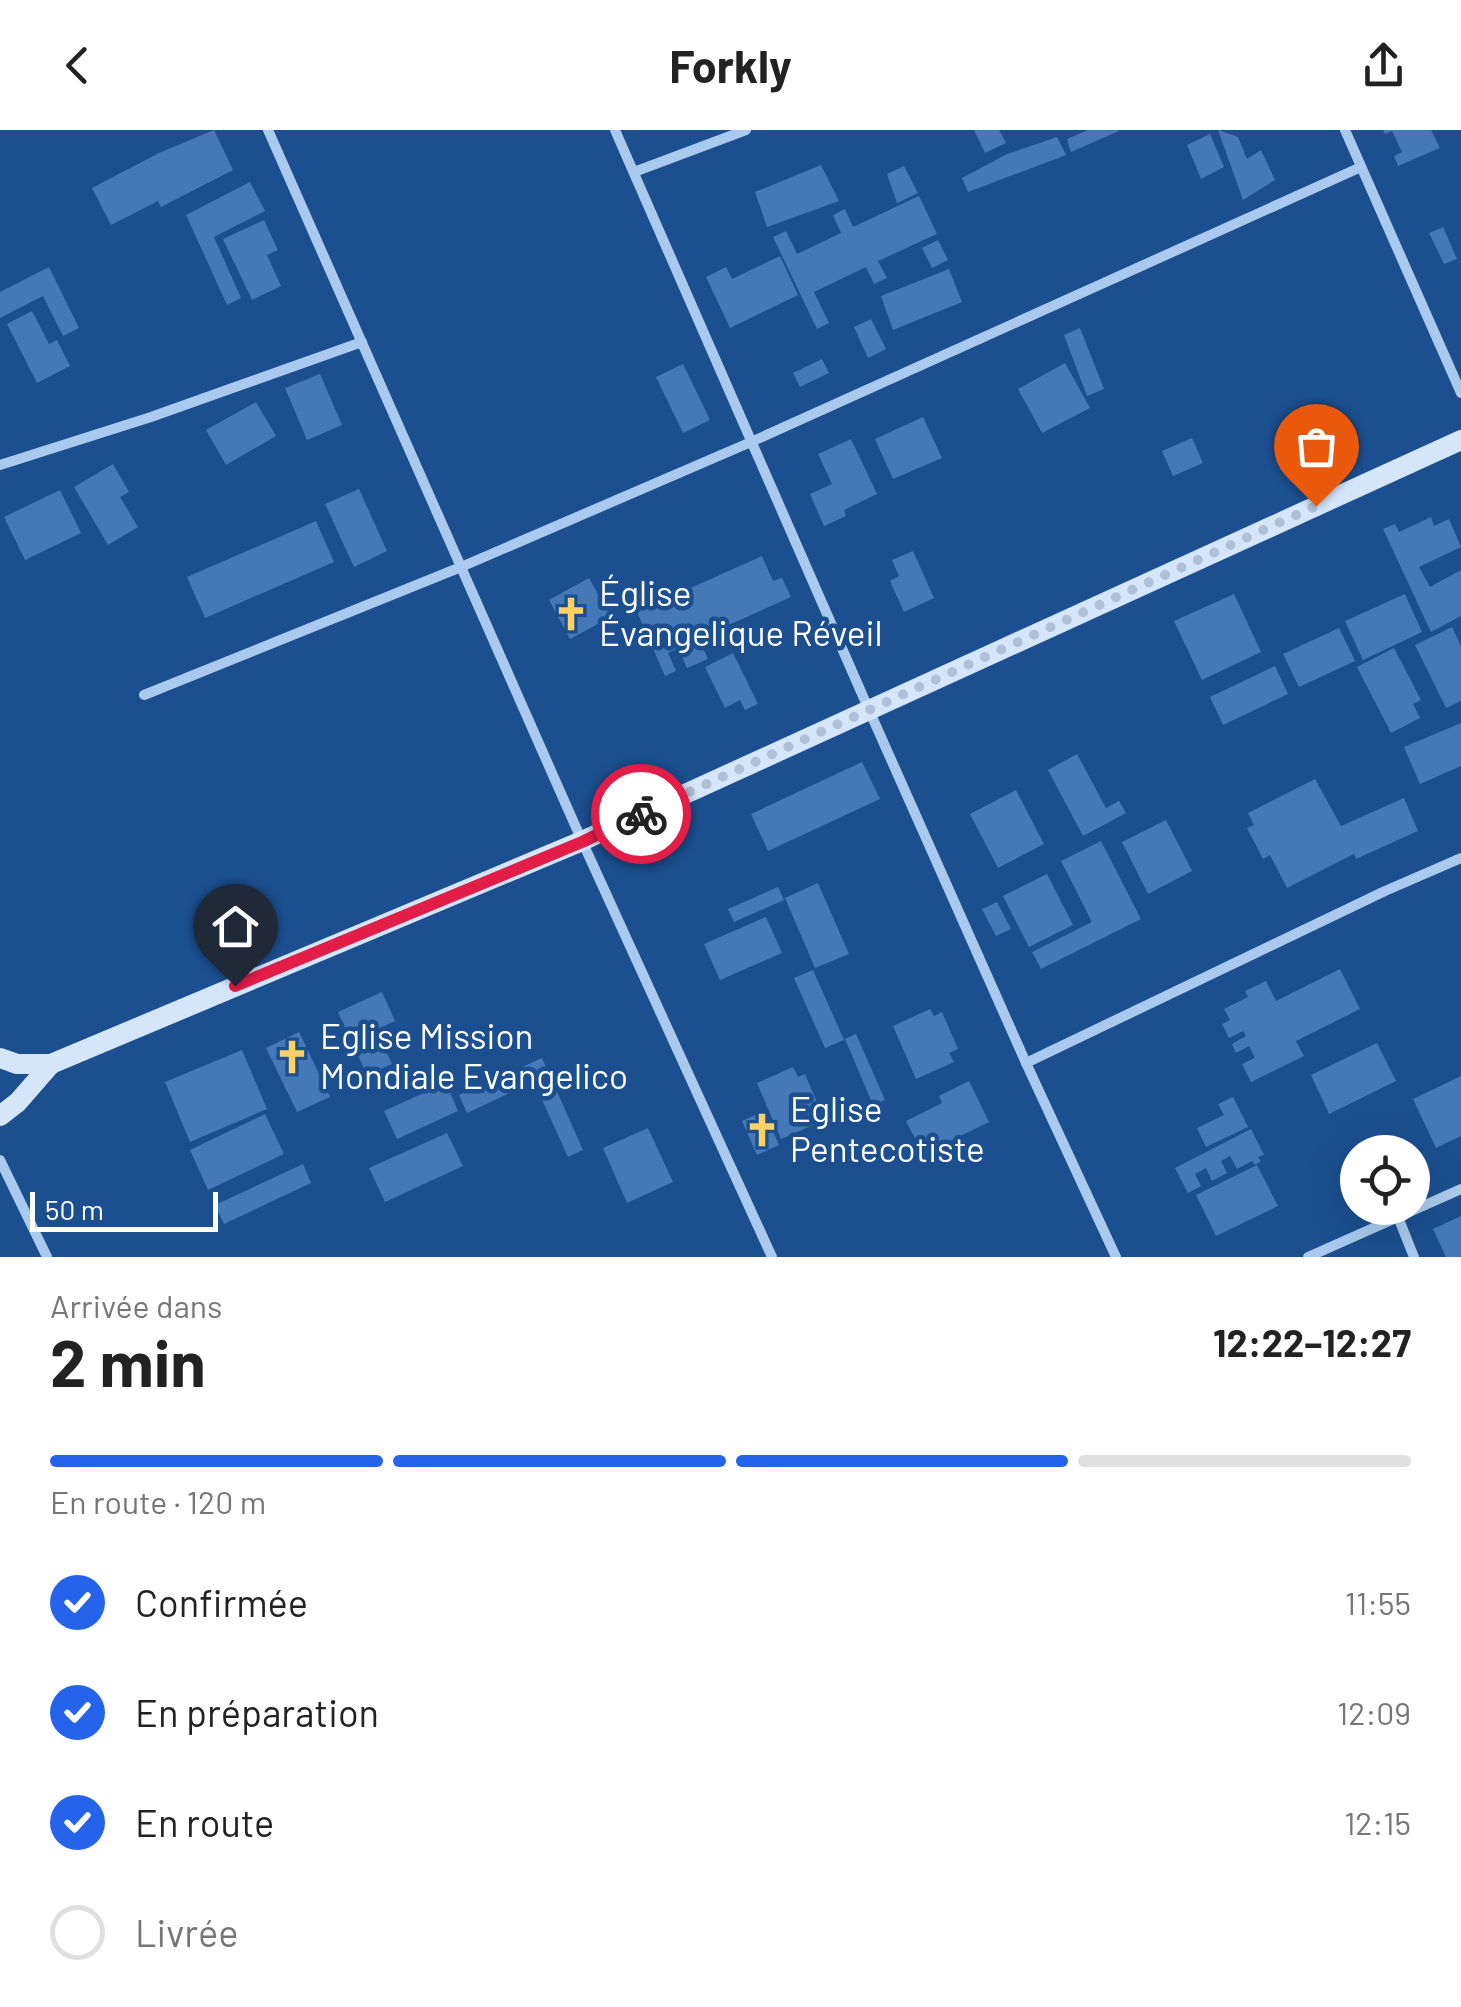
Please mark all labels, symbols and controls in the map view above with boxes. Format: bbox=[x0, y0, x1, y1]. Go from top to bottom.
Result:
icon: back bbox=[50, 38, 105, 93]
text: Forkly bbox=[669, 38, 792, 92]
icon: share bbox=[1356, 38, 1411, 93]
pin bbox=[1274, 404, 1359, 507]
icon: bag bbox=[1289, 419, 1344, 474]
place label: Église Évangelique Réveil bbox=[599, 571, 882, 653]
church icon: Église Évangelique Réveil bbox=[552, 595, 590, 633]
courier bbox=[591, 764, 691, 864]
icon: bike bbox=[614, 787, 669, 842]
pin bbox=[193, 884, 278, 987]
icon: home bbox=[208, 899, 263, 954]
place label: Eglise Mission Mondiale Evangelico bbox=[320, 1014, 628, 1096]
church icon: Eglise Mission Mondiale Evangelico bbox=[273, 1038, 311, 1076]
place label: Eglise Pentecotiste bbox=[790, 1087, 985, 1169]
church icon: Eglise Pentecotiste bbox=[743, 1111, 781, 1149]
map controls bbox=[1340, 1135, 1430, 1225]
button: locate bbox=[1340, 1135, 1430, 1225]
scale bar bbox=[30, 1187, 218, 1232]
text: 50 m bbox=[45, 1192, 104, 1226]
text: Arrivée dans bbox=[50, 1286, 223, 1324]
text: 12:22–12:27 bbox=[1213, 1319, 1411, 1365]
text: 2 min bbox=[50, 1322, 206, 1400]
text: En route · 120 m bbox=[50, 1482, 266, 1520]
icon: check bbox=[50, 1575, 105, 1630]
text: Confirmée bbox=[135, 1579, 308, 1625]
text: 11:55 bbox=[1345, 1583, 1411, 1621]
icon: check bbox=[50, 1685, 105, 1740]
text: En préparation bbox=[135, 1689, 379, 1735]
text: 12:09 bbox=[1337, 1693, 1411, 1731]
icon: check bbox=[50, 1795, 105, 1850]
text: En route bbox=[135, 1799, 274, 1845]
text: 12:15 bbox=[1344, 1803, 1411, 1841]
text: Livrée bbox=[135, 1909, 238, 1955]

